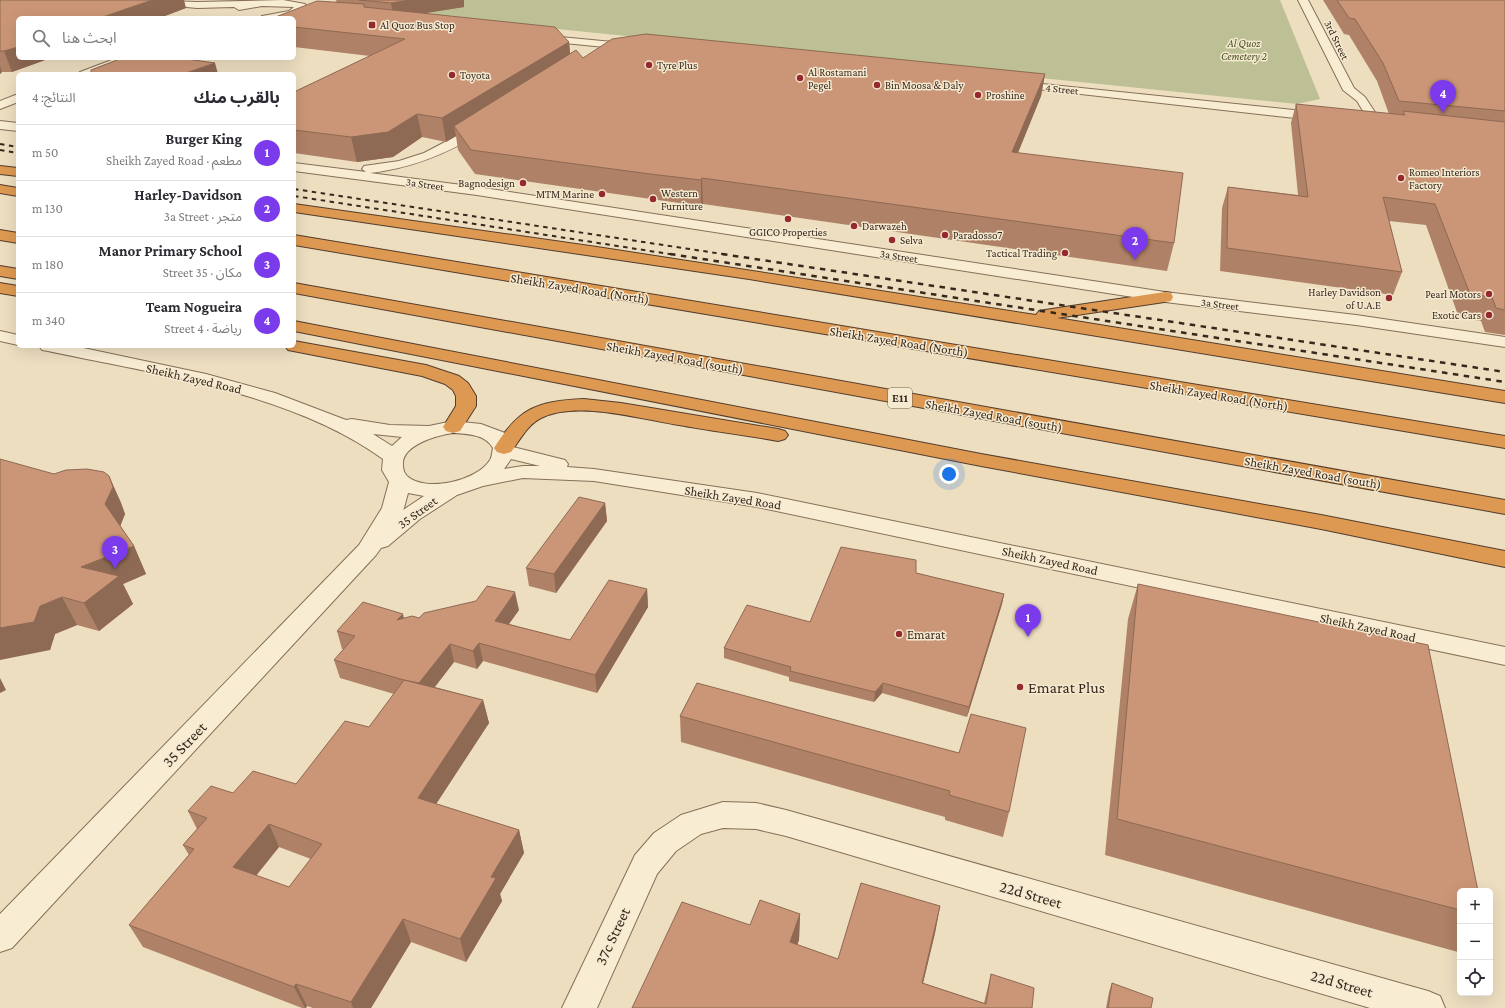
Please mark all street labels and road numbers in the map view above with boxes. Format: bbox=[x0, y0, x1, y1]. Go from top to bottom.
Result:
street label: 3rd Street bbox=[1322, 18, 1352, 62]
street label: 4 Street bbox=[1045, 81, 1080, 97]
street label: 3a Street bbox=[405, 175, 445, 193]
street label: 3a Street bbox=[879, 247, 919, 265]
street label: Sheikh Zayed Road (North) bbox=[509, 270, 650, 308]
street label: 3a Street bbox=[1200, 296, 1240, 312]
street label: Sheikh Zayed Road (North) bbox=[828, 323, 969, 361]
street label: Sheikh Zayed Road (south) bbox=[605, 338, 745, 378]
street label: Sheikh Zayed Road bbox=[145, 360, 243, 397]
street label: Sheikh Zayed Road (North) bbox=[1148, 377, 1289, 415]
road number: E11 bbox=[888, 388, 912, 408]
street label: Sheikh Zayed Road (south) bbox=[924, 396, 1064, 436]
street label: Sheikh Zayed Road (south) bbox=[1243, 453, 1383, 493]
street label: Sheikh Zayed Road bbox=[683, 482, 783, 513]
street label: 35 Street bbox=[395, 493, 441, 532]
street label: Sheikh Zayed Road bbox=[1001, 543, 1099, 578]
street label: Sheikh Zayed Road bbox=[1319, 610, 1417, 645]
street label: 35 Street bbox=[159, 718, 210, 770]
street label: 22d Street bbox=[998, 877, 1065, 912]
street label: 37c Street bbox=[592, 904, 633, 968]
street label: 22d Street bbox=[1309, 966, 1376, 1001]

